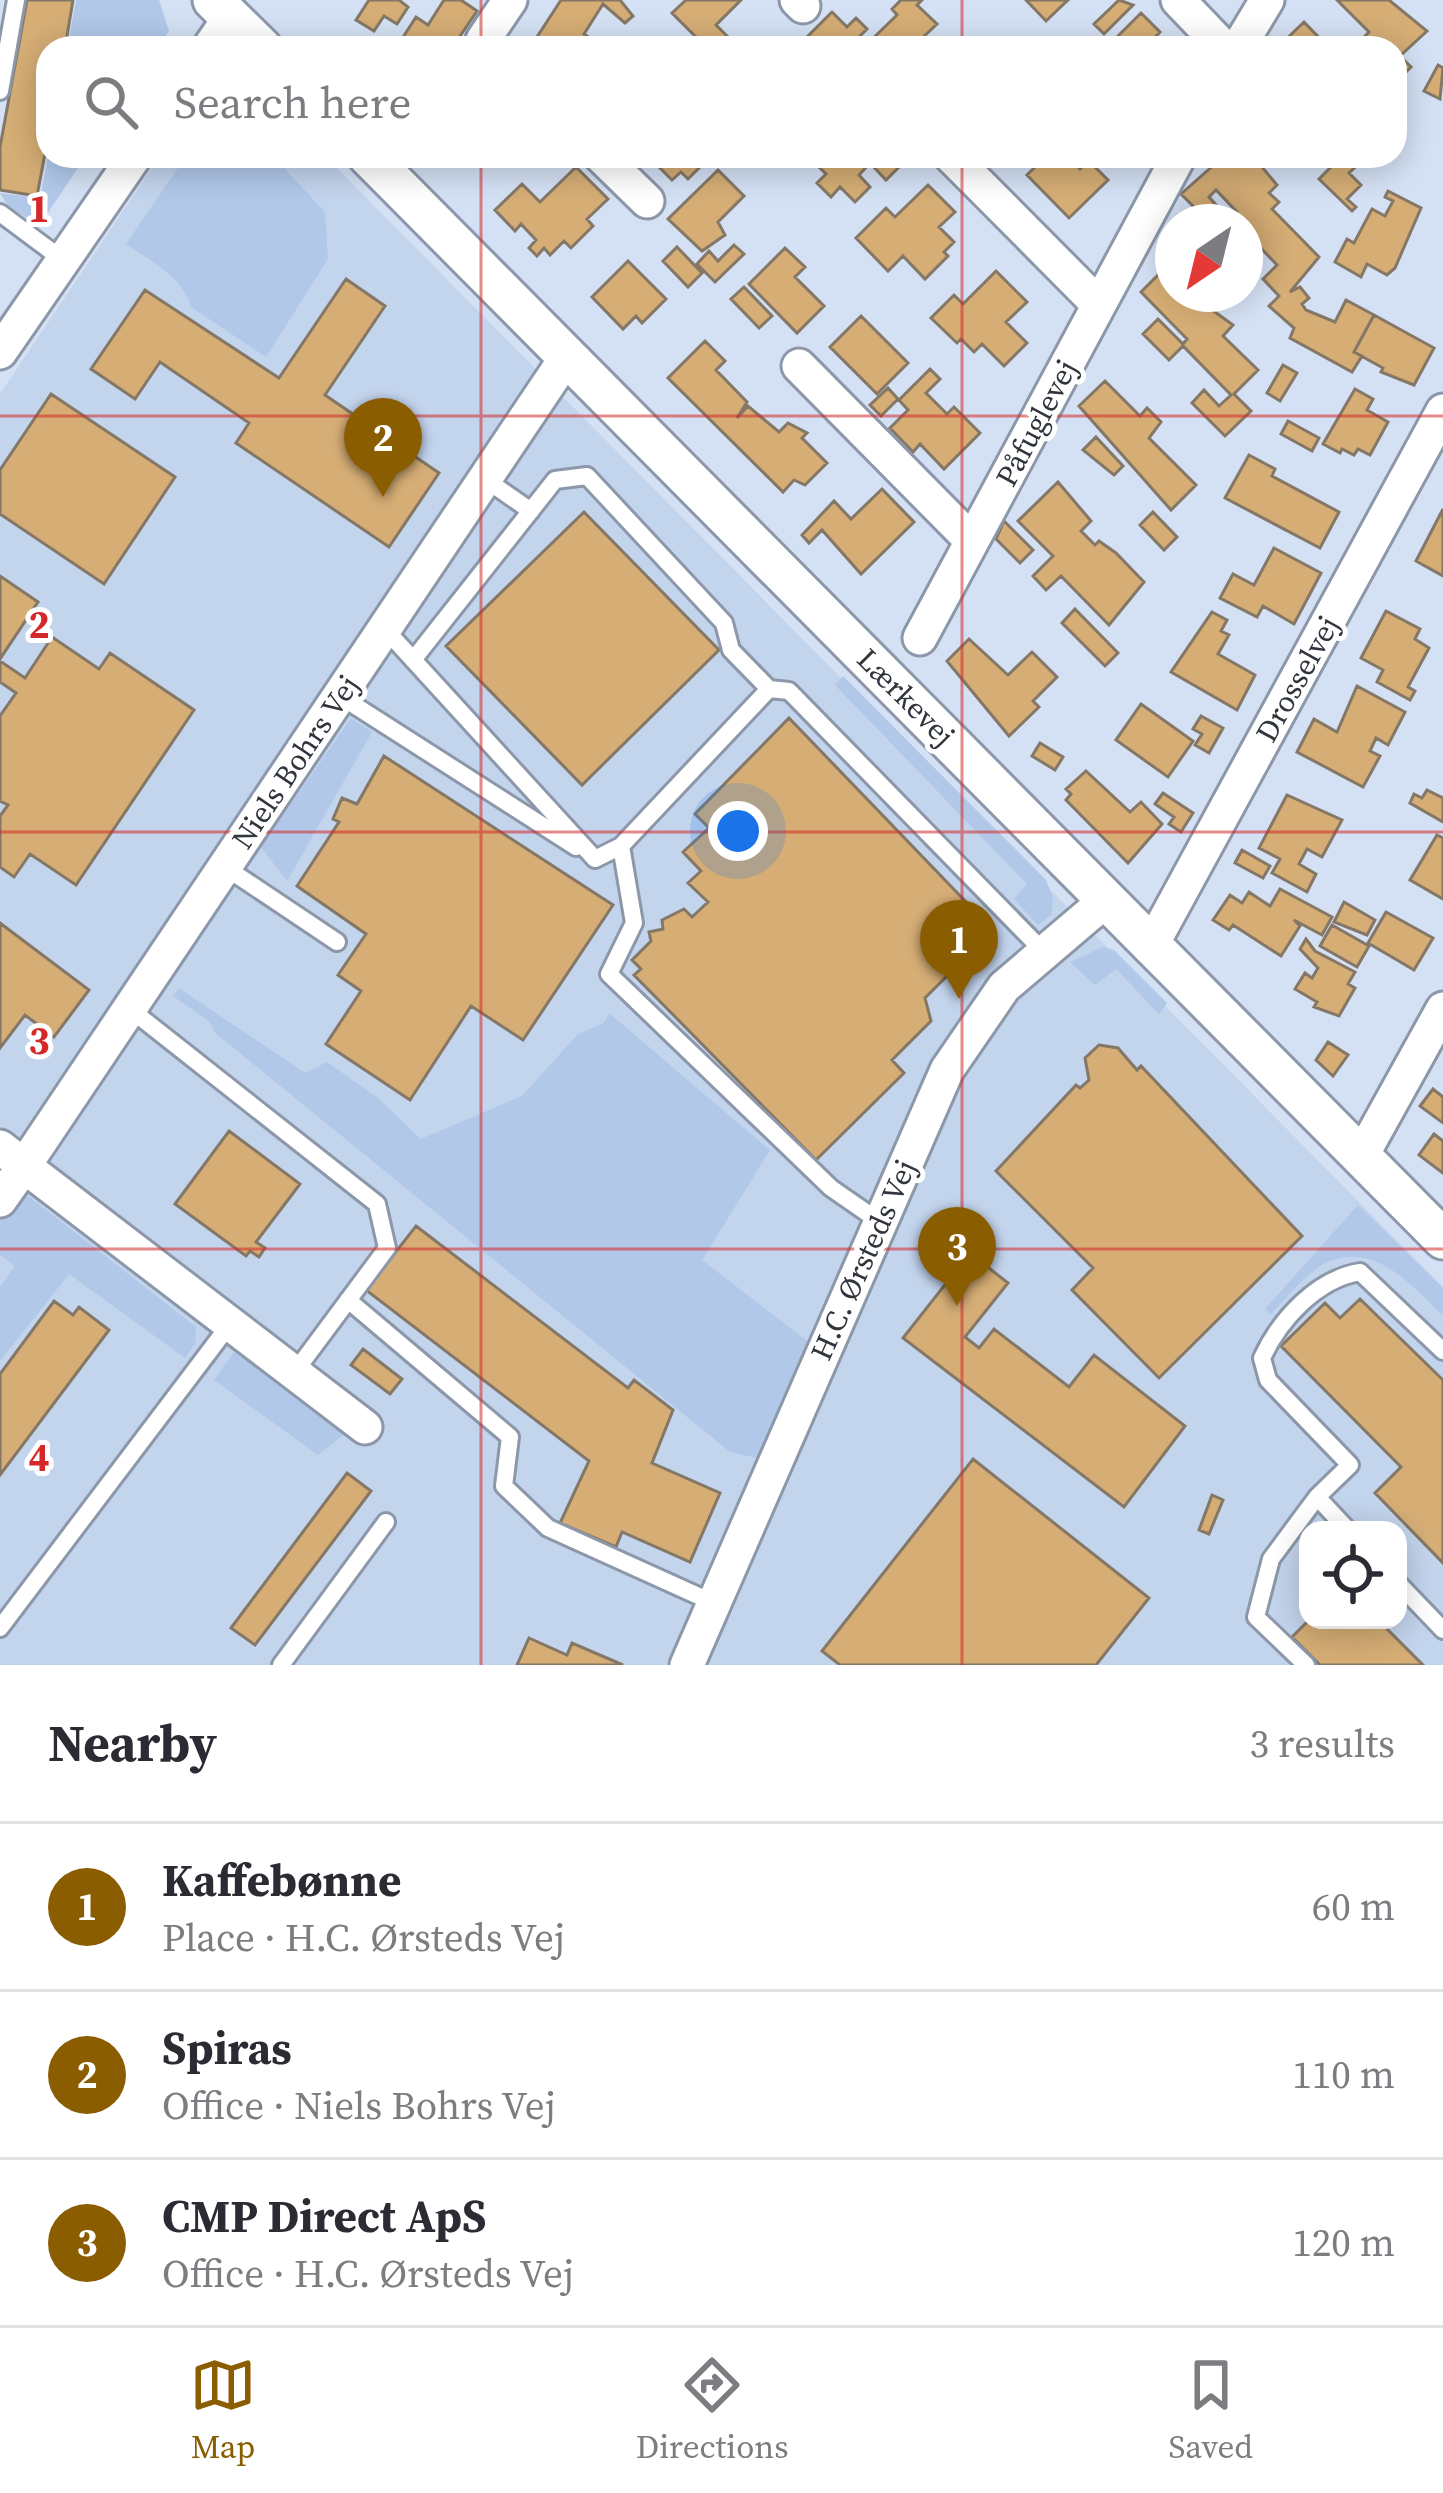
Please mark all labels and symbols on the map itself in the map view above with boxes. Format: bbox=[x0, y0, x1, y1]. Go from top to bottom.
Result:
text: 1 bbox=[28, 182, 50, 235]
north arrow bbox=[1155, 204, 1263, 312]
street label: Påfuglevej bbox=[986, 353, 1086, 493]
pin: 2 bbox=[344, 398, 422, 497]
text: 2 bbox=[28, 598, 50, 651]
street label: Drosselvej bbox=[1246, 609, 1348, 749]
street label: Lærkevej bbox=[848, 639, 964, 755]
street label: Niels Bohrs Vej bbox=[222, 667, 368, 857]
your location bbox=[708, 801, 768, 861]
pin: 1 bbox=[920, 900, 998, 999]
text: 3 bbox=[28, 1014, 50, 1067]
street label: H.C. Ørsteds Vej bbox=[800, 1153, 926, 1367]
pin: 3 bbox=[918, 1207, 996, 1306]
text: 4 bbox=[28, 1431, 50, 1484]

